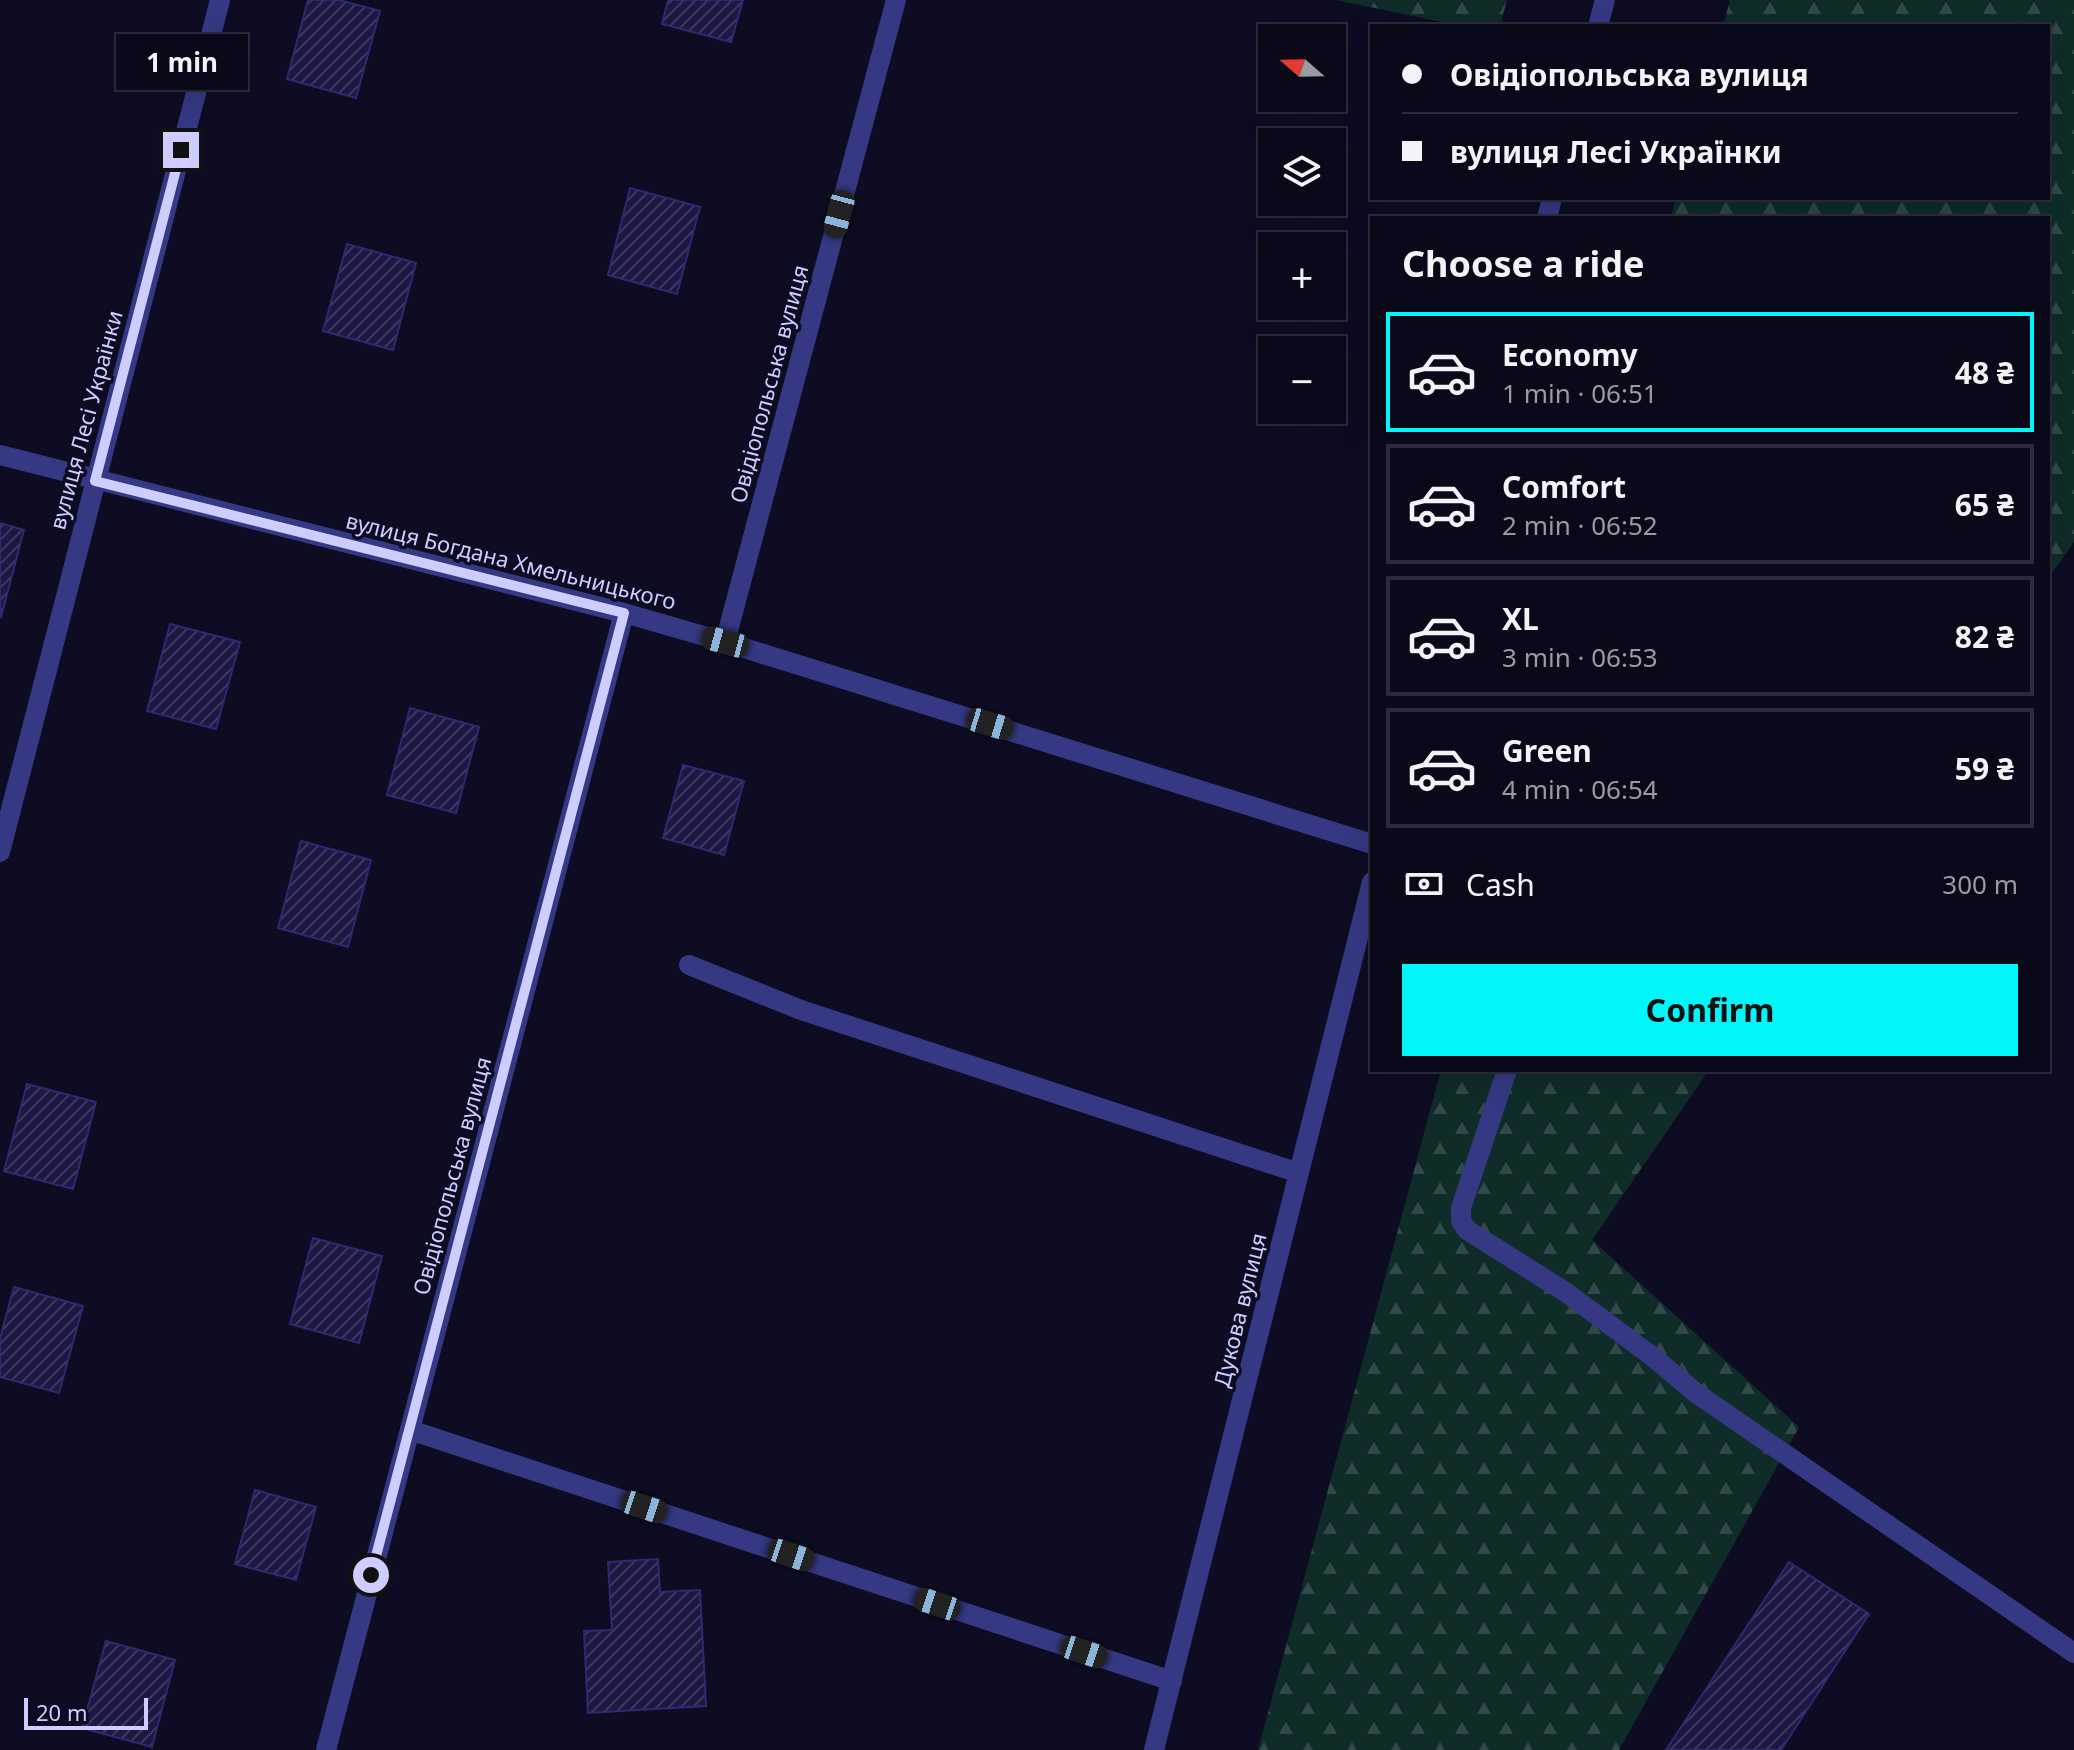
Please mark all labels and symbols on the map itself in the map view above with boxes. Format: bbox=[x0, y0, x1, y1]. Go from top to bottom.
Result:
north arrow bbox=[1258, 24, 1346, 112]
callout: 1 min bbox=[115, 34, 247, 90]
route end bbox=[163, 132, 199, 168]
car bbox=[821, 188, 857, 240]
street label: Овідіопольська вулиця bbox=[722, 261, 814, 506]
street label: вулиця Лесі Українки bbox=[41, 307, 129, 533]
street label: вулиця Богдана Хмельницького bbox=[343, 504, 680, 616]
car bbox=[699, 624, 751, 660]
car bbox=[964, 706, 1016, 742]
street label: Овідіопольська вулиця bbox=[405, 1053, 497, 1298]
street label: Дукова вулиця bbox=[1205, 1230, 1273, 1390]
car bbox=[617, 1488, 671, 1526]
car bbox=[764, 1536, 818, 1574]
route start bbox=[353, 1557, 389, 1593]
car bbox=[910, 1585, 964, 1623]
car bbox=[1057, 1633, 1111, 1671]
scale bar bbox=[24, 1694, 148, 1730]

